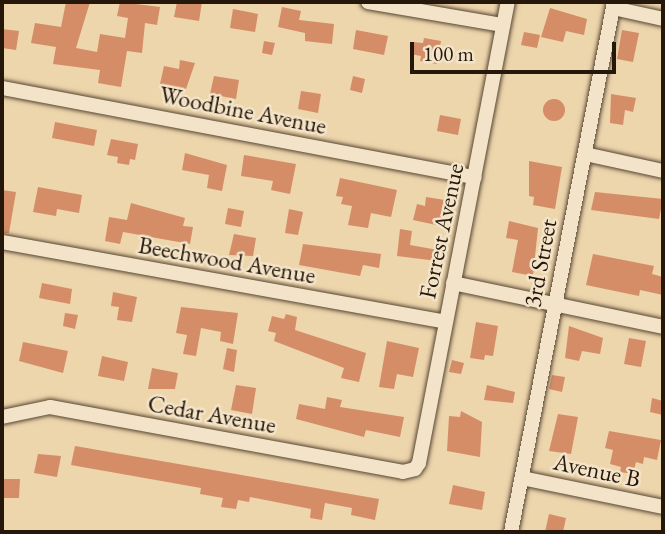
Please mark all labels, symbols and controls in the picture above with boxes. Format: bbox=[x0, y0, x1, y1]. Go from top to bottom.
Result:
scale bar bbox=[413, 28, 620, 72]
text: 100 m bbox=[423, 40, 474, 67]
street label: Woodbine Avenue bbox=[157, 80, 329, 140]
street label: Forrest Avenue bbox=[413, 161, 469, 301]
street label: 3rd Street bbox=[517, 216, 563, 310]
street label: Beechwood Avenue bbox=[136, 230, 318, 290]
street label: Cedar Avenue bbox=[146, 389, 278, 439]
street label: Avenue B bbox=[551, 447, 643, 493]

